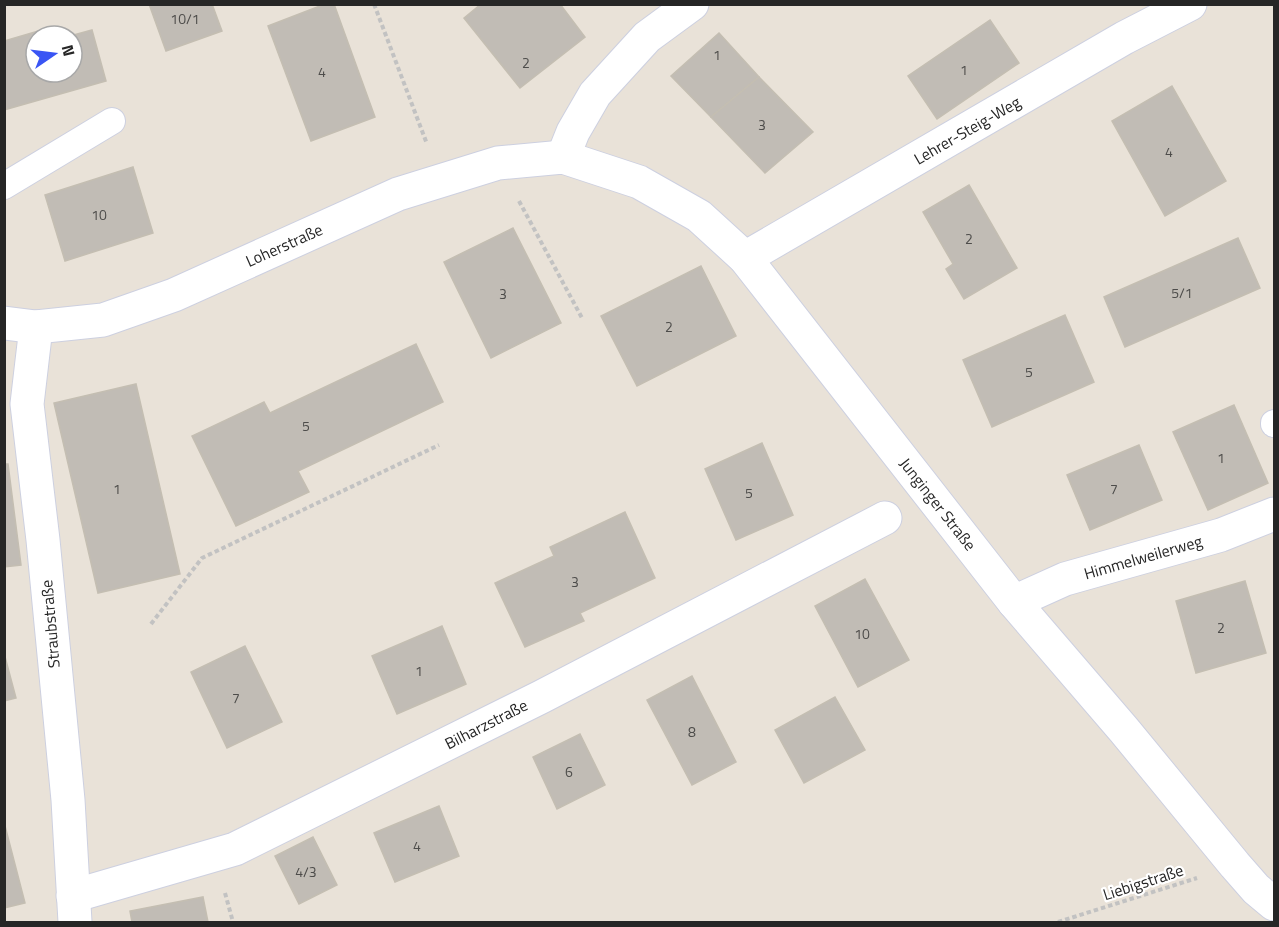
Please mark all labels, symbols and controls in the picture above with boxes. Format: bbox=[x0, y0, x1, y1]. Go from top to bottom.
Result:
house number: 10/1 bbox=[170, 8, 200, 29]
north arrow bbox=[24, 24, 84, 84]
text: N bbox=[56, 42, 82, 59]
house number: 1 bbox=[713, 44, 721, 65]
house number: 2 bbox=[522, 52, 530, 73]
house number: 1 bbox=[960, 59, 968, 80]
house number: 4 bbox=[318, 61, 326, 82]
street label: Lehrer-Steig-Weg bbox=[909, 90, 1025, 170]
house number: 3 bbox=[758, 114, 766, 135]
house number: 4 bbox=[1165, 141, 1173, 162]
house number: 10 bbox=[91, 204, 107, 225]
street label: Loherstraße bbox=[242, 217, 326, 273]
house number: 2 bbox=[965, 228, 973, 249]
house number: 5/1 bbox=[1171, 282, 1193, 303]
house number: 3 bbox=[499, 283, 507, 304]
house number: 2 bbox=[665, 316, 673, 337]
house number: 5 bbox=[1025, 361, 1033, 382]
house number: 5 bbox=[302, 415, 310, 436]
house number: 1 bbox=[1217, 447, 1225, 468]
street label: Junginger Straße bbox=[894, 452, 982, 556]
house number: 1 bbox=[113, 478, 121, 499]
house number: 7 bbox=[1110, 478, 1118, 499]
house number: 5 bbox=[745, 482, 753, 503]
street label: Himmelweilerweg bbox=[1081, 529, 1205, 585]
house number: 3 bbox=[571, 571, 579, 592]
street label: Straubstraße bbox=[34, 579, 66, 669]
house number: 2 bbox=[1217, 617, 1225, 638]
house number: 10 bbox=[854, 623, 870, 644]
house number: 1 bbox=[415, 660, 423, 681]
house number: 7 bbox=[232, 687, 240, 708]
street label: Bilharzstraße bbox=[440, 693, 532, 755]
house number: 8 bbox=[688, 721, 696, 742]
house number: 6 bbox=[565, 761, 573, 782]
house number: 4 bbox=[413, 835, 421, 856]
street label: Liebigstraße bbox=[1100, 858, 1186, 906]
house number: 4/3 bbox=[295, 861, 317, 882]

